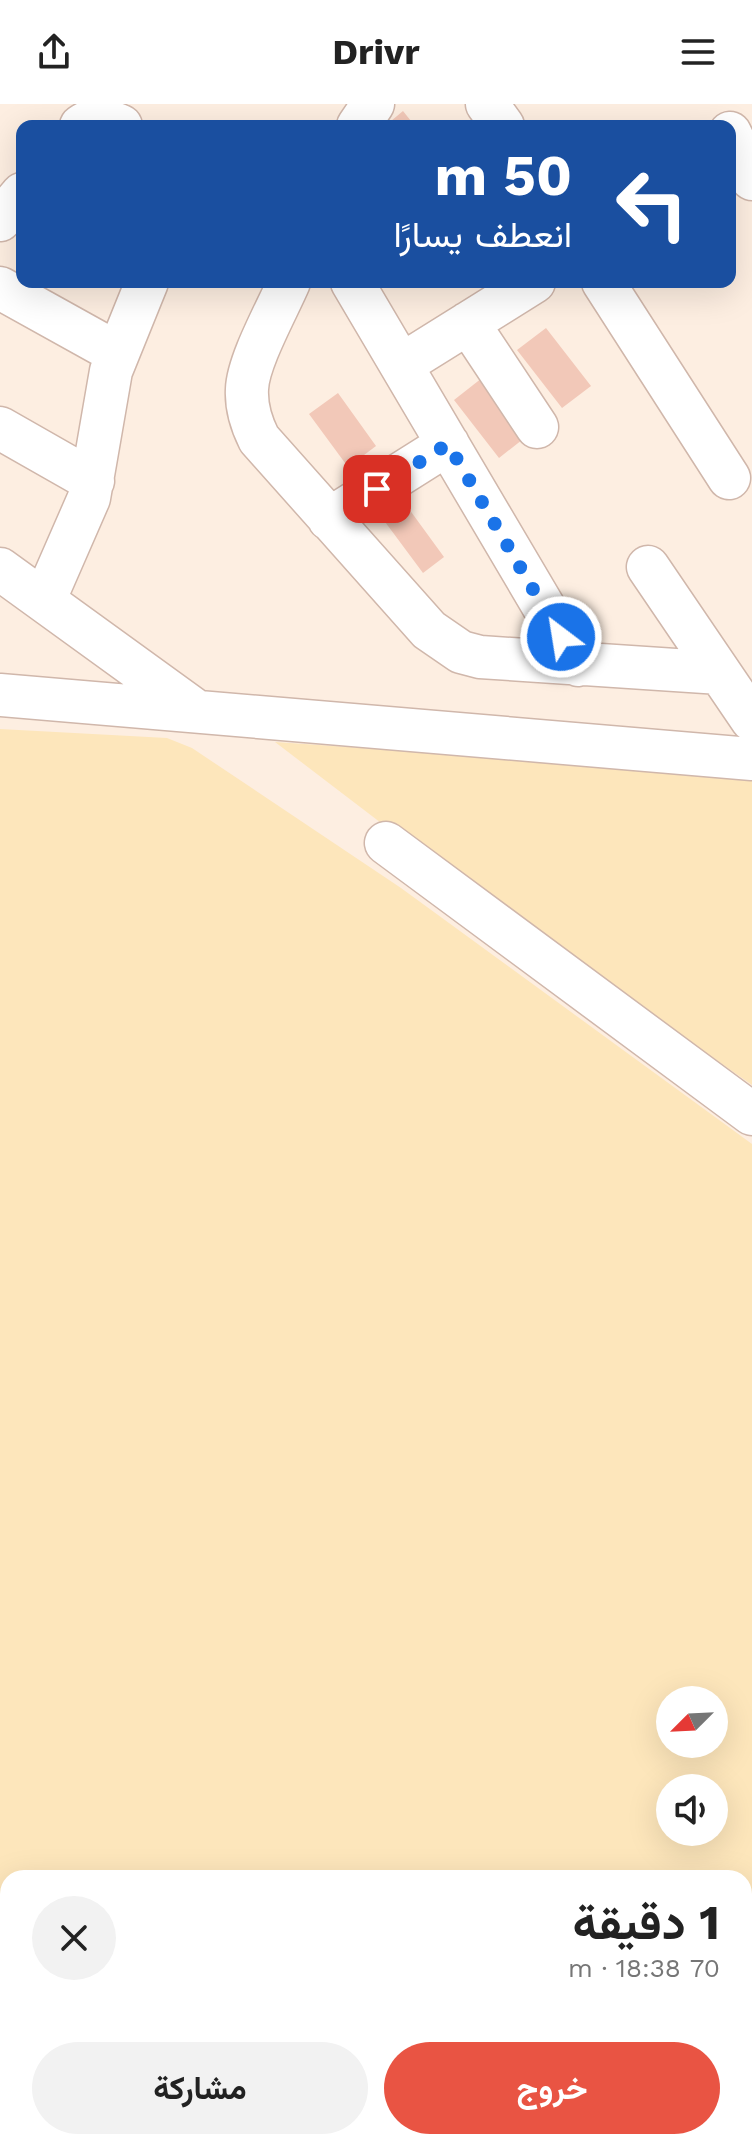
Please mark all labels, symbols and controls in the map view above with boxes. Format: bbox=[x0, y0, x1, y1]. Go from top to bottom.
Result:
icon: share bbox=[32, 30, 76, 74]
icon: menu bbox=[676, 30, 720, 74]
text: Drivr bbox=[332, 31, 420, 73]
text: 50 m bbox=[435, 143, 572, 209]
icon: left bbox=[600, 152, 704, 256]
text: انعطف يسارًا bbox=[394, 214, 572, 256]
pin bbox=[343, 455, 411, 523]
icon: arrive bbox=[355, 467, 399, 511]
position arrow bbox=[519, 595, 603, 679]
north arrow bbox=[656, 1686, 728, 1758]
map controls bbox=[656, 1686, 728, 1846]
button: sound bbox=[656, 1774, 728, 1846]
text: 1 دقيقة bbox=[572, 1894, 720, 1951]
button: close bbox=[32, 1896, 116, 1980]
text: 70 m · 18:38 bbox=[568, 1953, 720, 1983]
button: مشاركة bbox=[32, 2042, 368, 2134]
button: خروج bbox=[384, 2042, 720, 2134]

